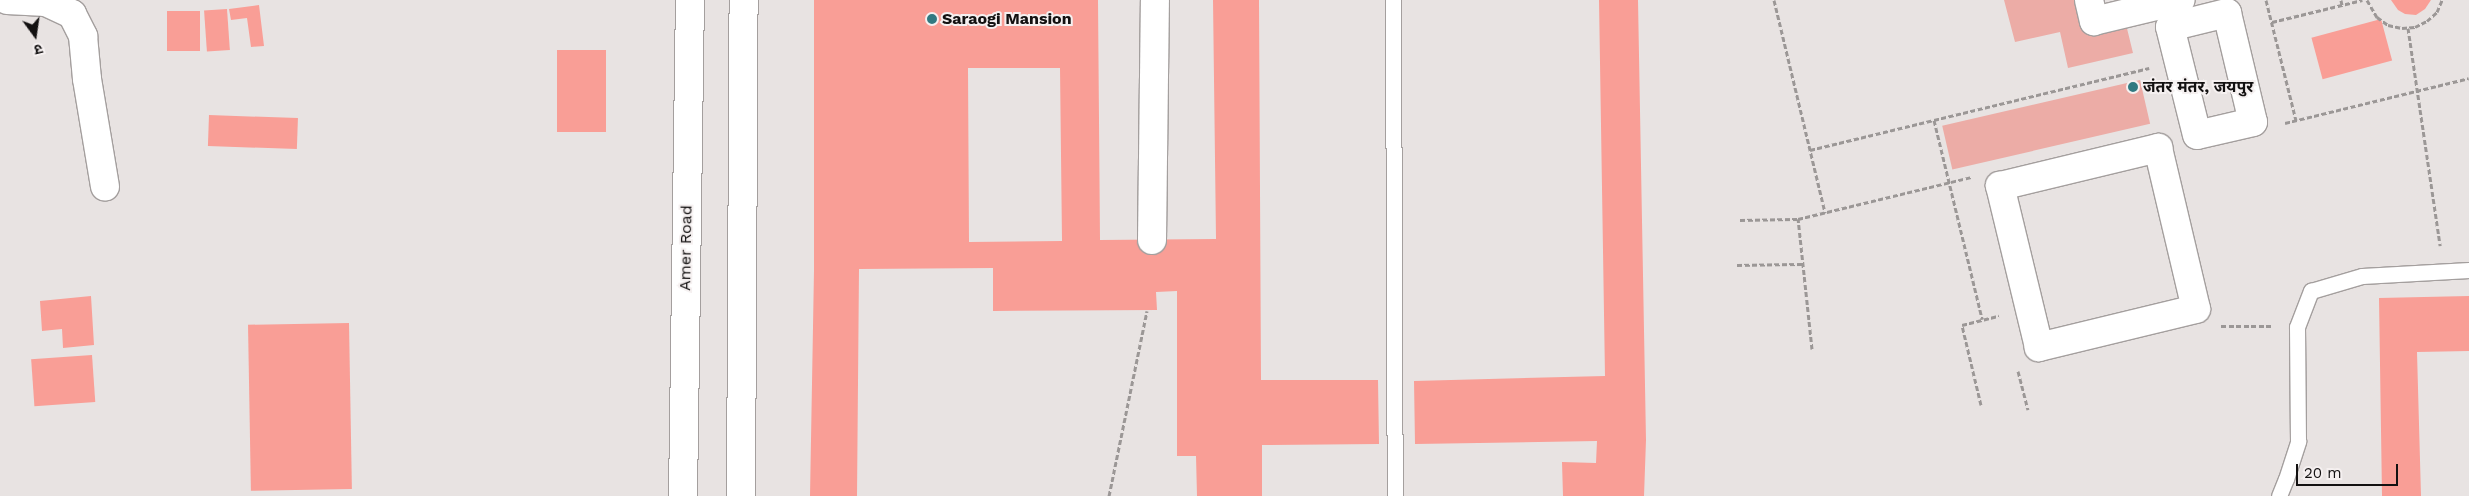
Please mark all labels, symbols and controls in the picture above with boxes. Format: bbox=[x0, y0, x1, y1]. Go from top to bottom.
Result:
place label: Saraogi Mansion bbox=[942, 9, 1072, 29]
north arrow bbox=[10, 10, 60, 60]
marker: Saraogi Mansion bbox=[926, 13, 938, 25]
text: उ bbox=[33, 41, 45, 58]
place label: जंतर मंतर, जयपुर bbox=[2143, 77, 2253, 97]
marker: जंतर मंतर, जयपुर bbox=[2127, 81, 2139, 93]
street label: Amer Road bbox=[676, 205, 696, 291]
scale bar bbox=[2299, 454, 2402, 486]
text: 20 m bbox=[2304, 464, 2342, 482]

